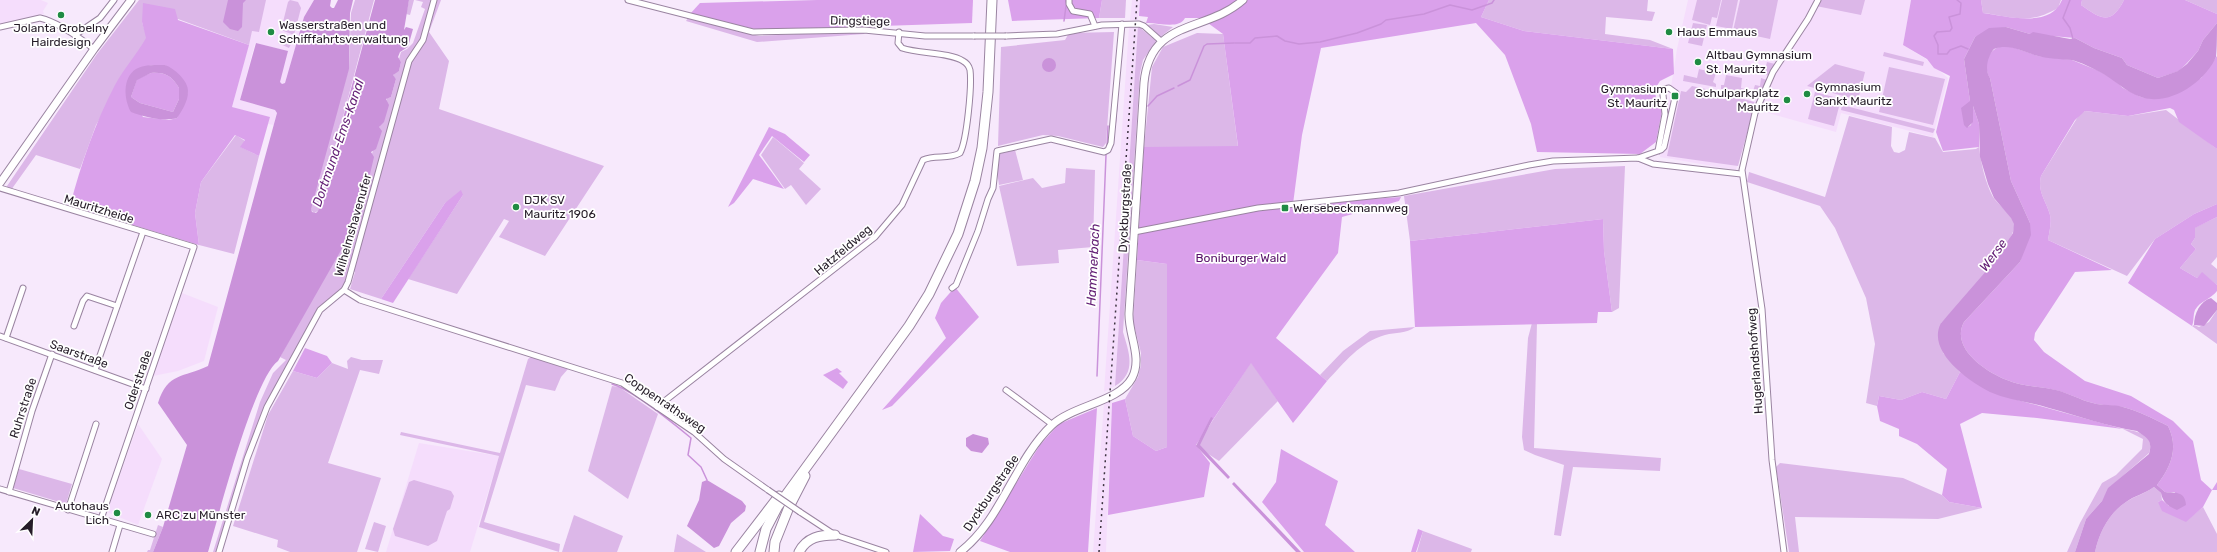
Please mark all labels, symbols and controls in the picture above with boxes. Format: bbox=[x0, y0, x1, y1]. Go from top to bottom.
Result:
marker: Jolanta Grobelny Hairdesign bbox=[56, 10, 66, 20]
street label: Dingstiege bbox=[830, 13, 890, 29]
place label: Wasserstraßen und Schifffahrtsverwaltung bbox=[279, 18, 408, 46]
place label: Jolanta Grobelny Hairdesign bbox=[13, 21, 109, 49]
place label: Haus Emmaus bbox=[1677, 25, 1757, 39]
marker: Wasserstraßen und Schifffahrtsverwaltung bbox=[266, 27, 276, 37]
marker: Haus Emmaus bbox=[1664, 27, 1674, 37]
place label: Altbau Gymnasium St. Mauritz bbox=[1706, 48, 1812, 76]
marker: Altbau Gymnasium St. Mauritz bbox=[1693, 57, 1703, 67]
water label: Dortmund-Ems-Kanal bbox=[309, 77, 367, 209]
place label: Gymnasium Sankt Mauritz bbox=[1815, 80, 1892, 108]
place label: Gymnasium St. Mauritz bbox=[1601, 82, 1667, 110]
place label: Schulparkplatz Mauritz bbox=[1696, 86, 1779, 114]
marker: Gymnasium Sankt Mauritz bbox=[1802, 89, 1812, 99]
marker: Gymnasium St. Mauritz bbox=[1670, 91, 1680, 101]
marker: Schulparkplatz Mauritz bbox=[1782, 95, 1792, 105]
street label: Dyckburgstraße bbox=[1116, 163, 1134, 253]
street label: Wilhelmshavenufer bbox=[332, 172, 375, 278]
street label: Mauritzheide bbox=[62, 192, 136, 226]
place label: DJK SV Mauritz 1906 bbox=[524, 193, 596, 221]
place label: Wersebeckmannweg bbox=[1293, 201, 1408, 215]
marker: DJK SV Mauritz 1906 bbox=[511, 202, 521, 212]
marker: Wersebeckmannweg bbox=[1280, 203, 1290, 213]
street label: Hatzfeldweg bbox=[811, 222, 875, 278]
water label: Hammerbach bbox=[1083, 223, 1103, 307]
water label: Werse bbox=[1976, 236, 2010, 274]
park label: Boniburger Wald bbox=[1196, 251, 1286, 265]
street label: Hugerlandshofweg bbox=[1744, 307, 1766, 415]
street label: Saarstraße bbox=[48, 337, 110, 371]
street label: Oderstraße bbox=[121, 348, 155, 412]
street label: Coppenrathsweg bbox=[621, 370, 709, 436]
street label: Ruhrstraße bbox=[7, 376, 39, 440]
street label: Dyckburgstraße bbox=[960, 452, 1022, 534]
place label: Autohaus Lich bbox=[55, 499, 109, 527]
north arrow bbox=[12, 500, 52, 540]
text: N bbox=[30, 504, 42, 519]
marker: Autohaus Lich bbox=[112, 508, 122, 518]
place label: ARC zu Münster bbox=[156, 508, 246, 522]
marker: ARC zu Münster bbox=[143, 510, 153, 520]

